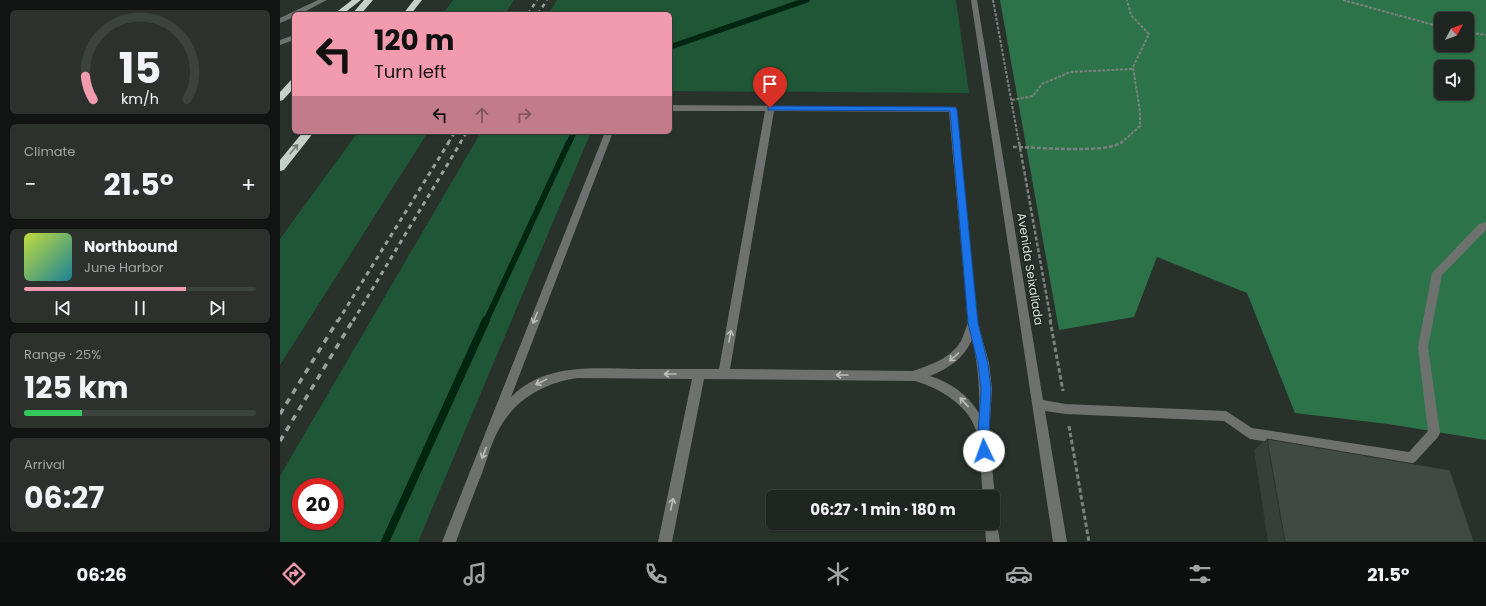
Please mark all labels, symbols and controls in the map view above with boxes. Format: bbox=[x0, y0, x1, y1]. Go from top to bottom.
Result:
north arrow bbox=[1434, 12, 1474, 52]
map controls bbox=[1434, 12, 1474, 100]
text: 120 m bbox=[374, 21, 454, 60]
icon: left bbox=[308, 28, 360, 80]
text: 15 bbox=[119, 39, 161, 98]
text: Turn left bbox=[374, 59, 446, 84]
button: sound bbox=[1434, 60, 1474, 100]
pin bbox=[753, 67, 787, 108]
icon: arrive bbox=[759, 73, 781, 95]
text: km/h bbox=[121, 89, 159, 109]
icon: left bbox=[429, 104, 451, 126]
icon: ahead bbox=[471, 104, 493, 126]
icon: right bbox=[513, 104, 535, 126]
text: Climate bbox=[24, 142, 75, 161]
one-way arrow bbox=[290, 144, 299, 155]
text: 21.5° bbox=[103, 163, 174, 206]
text: − bbox=[24, 169, 36, 200]
text: + bbox=[241, 169, 256, 200]
street label: Avenida Seixalíada bbox=[1013, 211, 1048, 326]
text: Northbound bbox=[84, 236, 178, 257]
text: June Harbor bbox=[84, 258, 164, 277]
icon: previous bbox=[52, 297, 74, 319]
icon: pause bbox=[129, 297, 151, 319]
icon: next bbox=[206, 297, 228, 319]
one-way arrow bbox=[531, 312, 539, 324]
one-way arrow bbox=[726, 330, 734, 343]
text: Range · 25% bbox=[24, 345, 101, 364]
one-way arrow bbox=[949, 352, 960, 361]
text: 125 km bbox=[24, 366, 129, 409]
one-way arrow bbox=[664, 370, 677, 378]
one-way arrow bbox=[836, 371, 849, 379]
one-way arrow bbox=[535, 379, 547, 387]
one-way arrow bbox=[959, 397, 969, 407]
position arrow bbox=[963, 430, 1005, 472]
one-way arrow bbox=[480, 446, 487, 458]
text: Arrival bbox=[24, 455, 65, 474]
text: 06:27 bbox=[24, 476, 104, 519]
speed limit sign: 20 bbox=[292, 478, 344, 530]
one-way arrow bbox=[669, 498, 677, 511]
text: 06:27 · 1 min · 180 m bbox=[810, 499, 956, 520]
icon: directions bbox=[280, 560, 308, 588]
icon: music bbox=[461, 560, 489, 588]
icon: phone bbox=[642, 560, 670, 588]
icon: climate bbox=[824, 560, 852, 588]
icon: car bbox=[1005, 560, 1033, 588]
icon: filters bbox=[1186, 560, 1214, 588]
text: 06:26 bbox=[77, 562, 127, 587]
text: 21.5° bbox=[1367, 562, 1409, 587]

